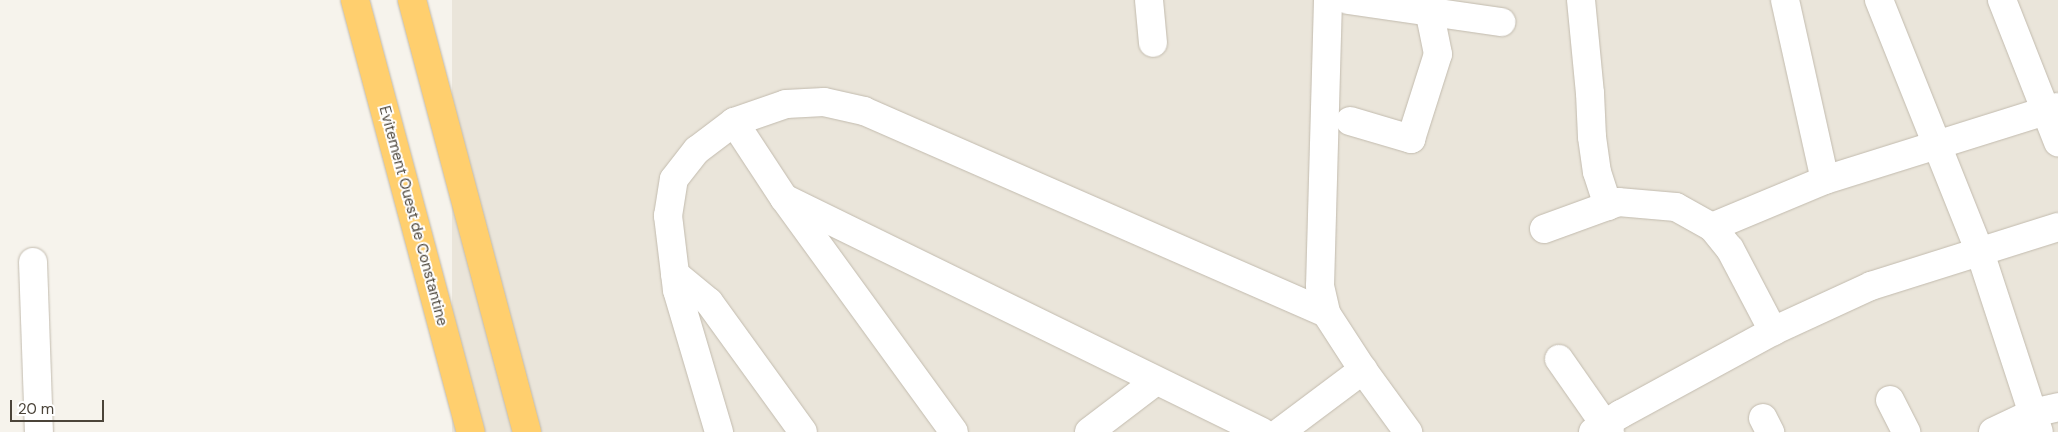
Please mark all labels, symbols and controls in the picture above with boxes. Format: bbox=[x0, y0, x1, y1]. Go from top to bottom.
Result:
street label: Evitement Ouest de Constantine bbox=[375, 104, 451, 328]
scale bar bbox=[12, 390, 106, 422]
text: 20 m bbox=[18, 399, 54, 419]

